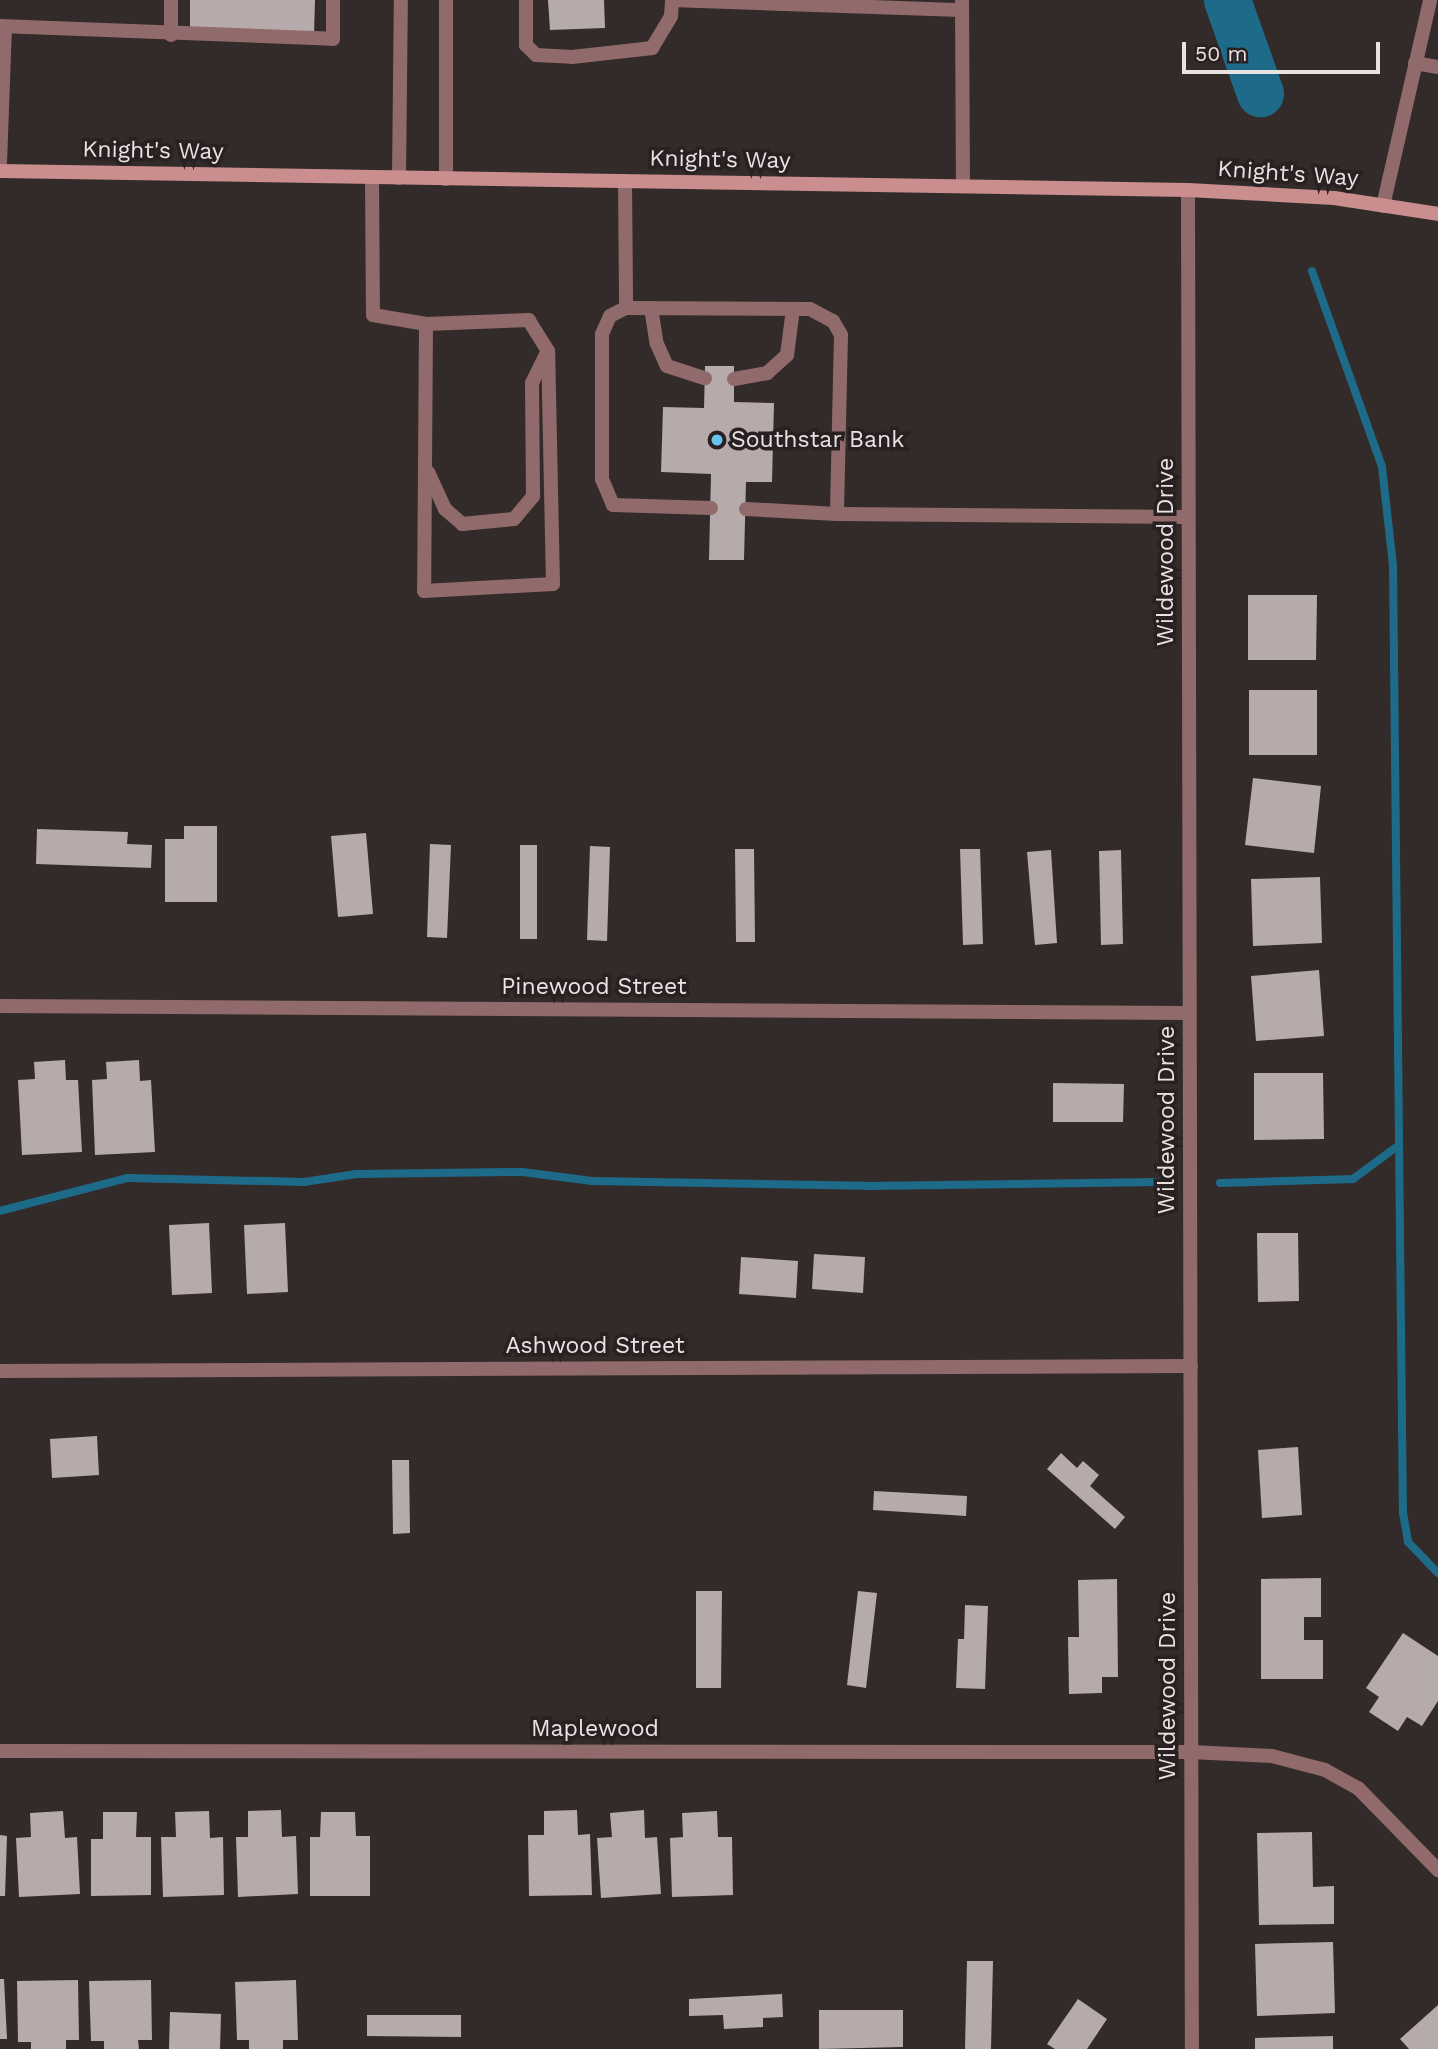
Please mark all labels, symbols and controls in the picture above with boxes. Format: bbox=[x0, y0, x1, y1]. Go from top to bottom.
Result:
scale bar bbox=[1186, 28, 1384, 72]
text: 50 m bbox=[1195, 41, 1247, 66]
street label: Knight's Way bbox=[82, 136, 224, 166]
street label: Knight's Way bbox=[649, 145, 791, 175]
street label: Knight's Way bbox=[1216, 155, 1360, 193]
place label: Southstar Bank bbox=[731, 426, 905, 454]
marker: Southstar Bank bbox=[709, 432, 725, 448]
street label: Wildewood Drive bbox=[1152, 458, 1180, 646]
street label: Pinewood Street bbox=[501, 973, 687, 1001]
street label: Wildewood Drive bbox=[1153, 1026, 1181, 1214]
street label: Ashwood Street bbox=[505, 1332, 685, 1360]
street label: Wildewood Drive bbox=[1154, 1592, 1182, 1780]
street label: Maplewood bbox=[531, 1715, 659, 1743]

